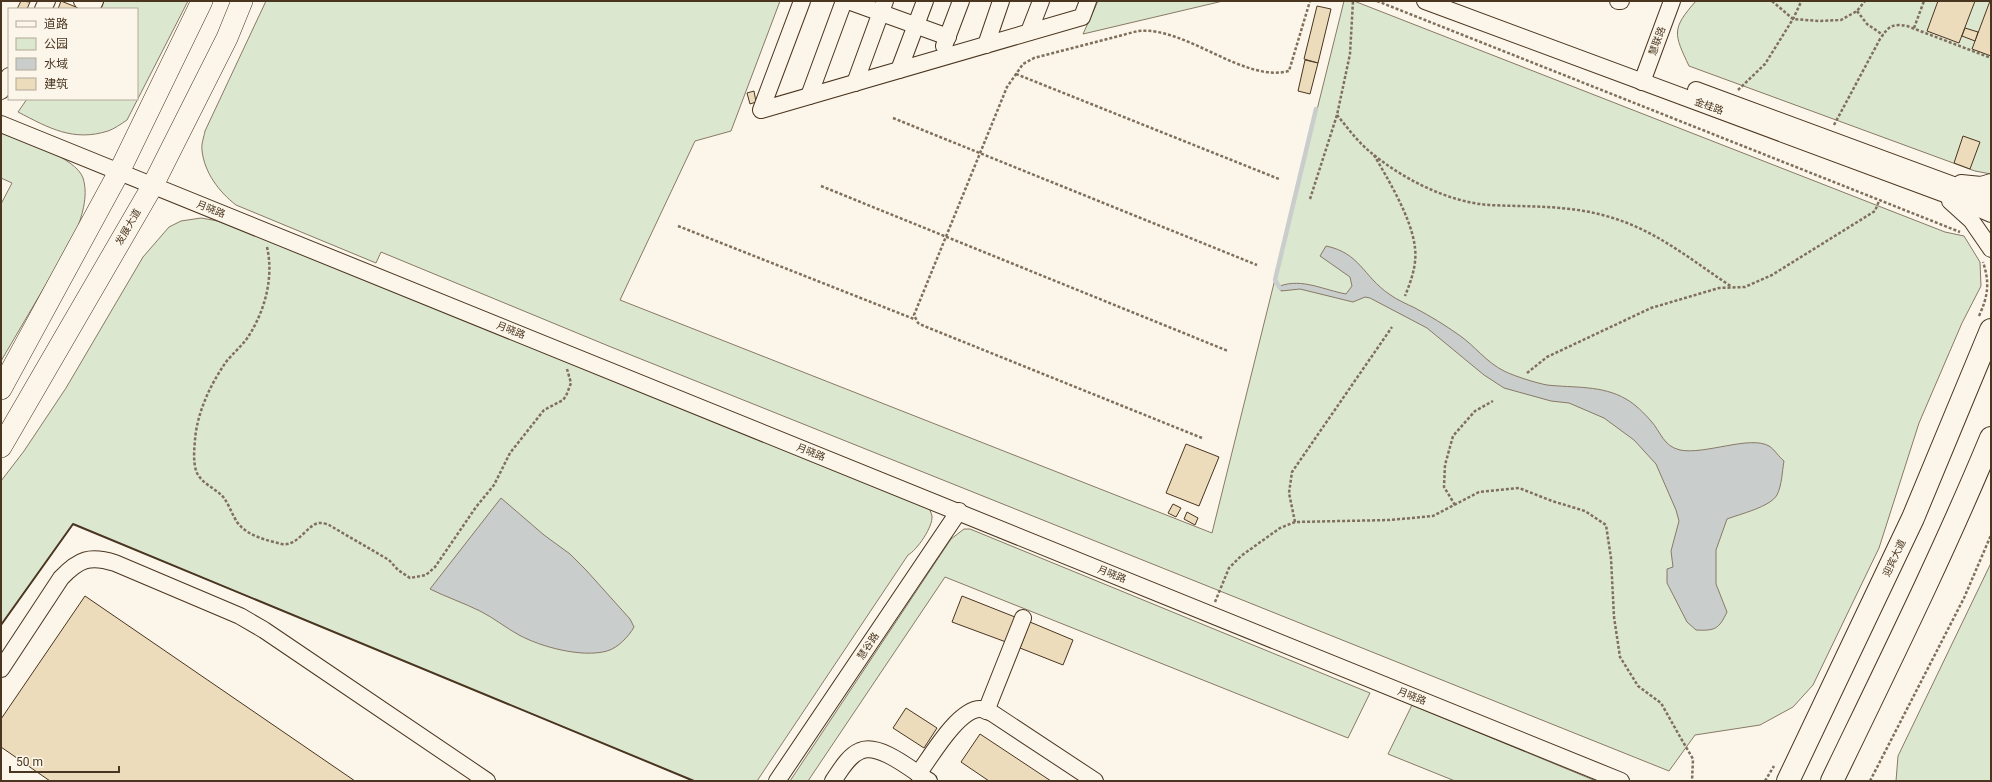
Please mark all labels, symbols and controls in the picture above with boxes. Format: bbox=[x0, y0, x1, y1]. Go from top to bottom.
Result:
legend bbox=[8, 8, 138, 100]
text: 道路 bbox=[44, 17, 68, 31]
street label: 慧联路 bbox=[1647, 25, 1667, 57]
text: 公园 bbox=[44, 37, 68, 51]
text: 水域 bbox=[44, 57, 68, 71]
text: 建筑 bbox=[44, 77, 68, 91]
street label: 金桂路 bbox=[1693, 96, 1725, 116]
street label: 月晓路 bbox=[195, 198, 227, 220]
street label: 发展大道 bbox=[113, 207, 143, 247]
street label: 月晓路 bbox=[495, 319, 527, 341]
street label: 月晓路 bbox=[795, 441, 827, 463]
street label: 迎宾大道 bbox=[1881, 538, 1907, 578]
street label: 月晓路 bbox=[1096, 563, 1128, 585]
street label: 慧谷路 bbox=[855, 630, 881, 662]
street label: 月晓路 bbox=[1396, 685, 1428, 707]
scale bar bbox=[10, 748, 119, 774]
text: 50 m bbox=[16, 755, 43, 769]

